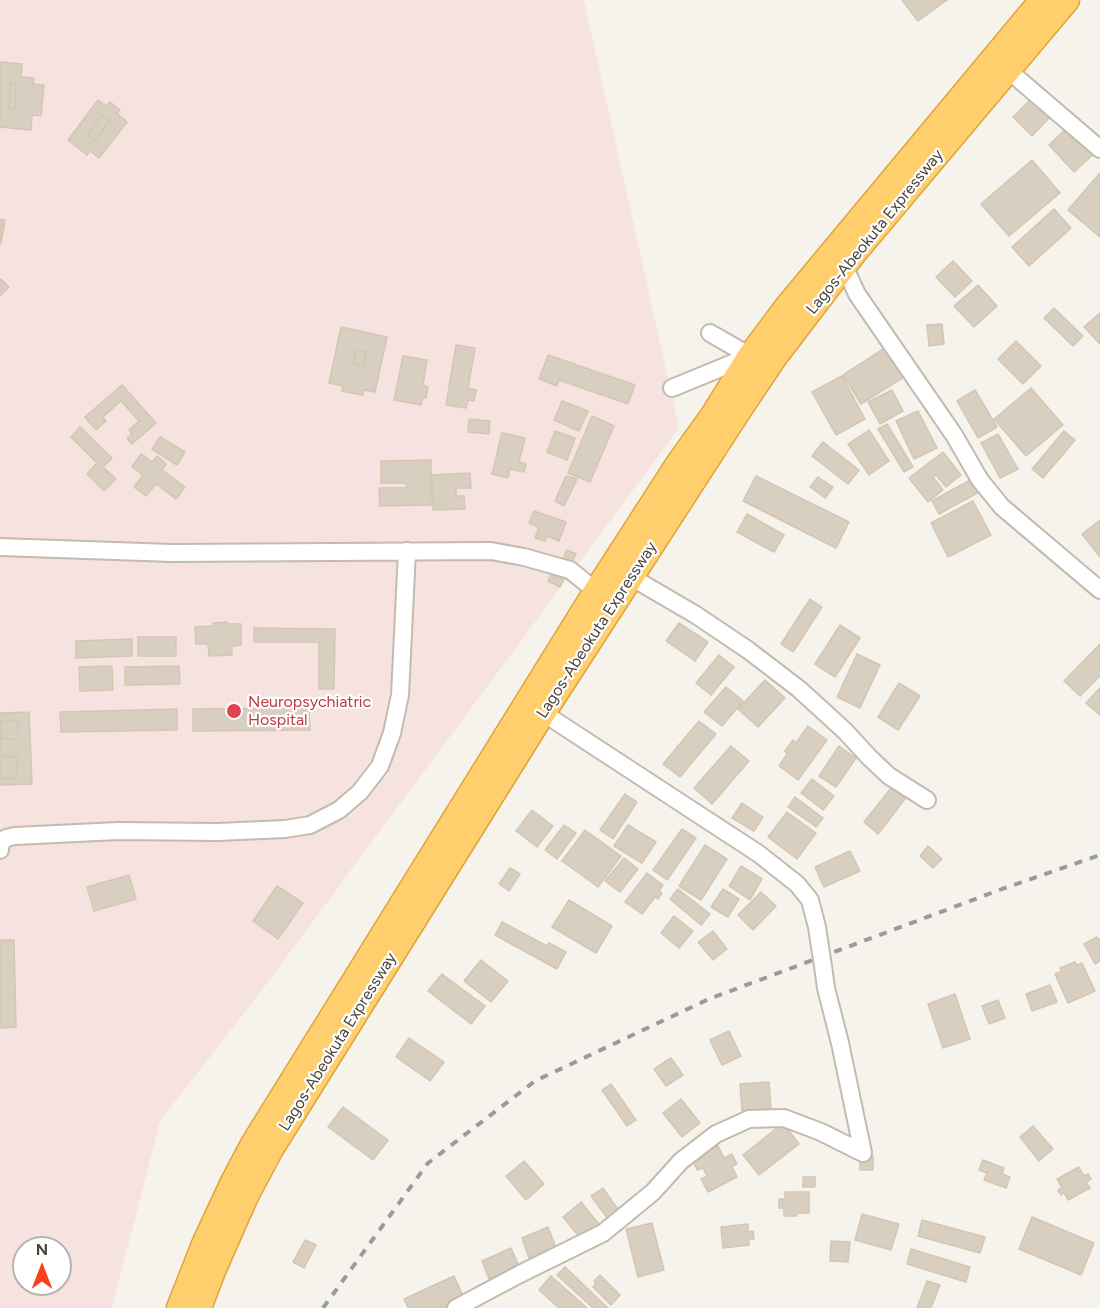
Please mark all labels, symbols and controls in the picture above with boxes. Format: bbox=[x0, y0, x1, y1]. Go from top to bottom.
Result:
street label: Lagos-Abeokuta Expressway bbox=[802, 146, 948, 318]
street label: Lagos-Abeokuta Expressway bbox=[533, 538, 661, 722]
place label: Neuropsychiatric Hospital bbox=[248, 692, 371, 730]
marker: Neuropsychiatric Hospital bbox=[225, 702, 243, 720]
street label: Lagos-Abeokuta Expressway bbox=[275, 949, 401, 1135]
north arrow bbox=[12, 1236, 72, 1296]
text: N bbox=[36, 1240, 48, 1259]

